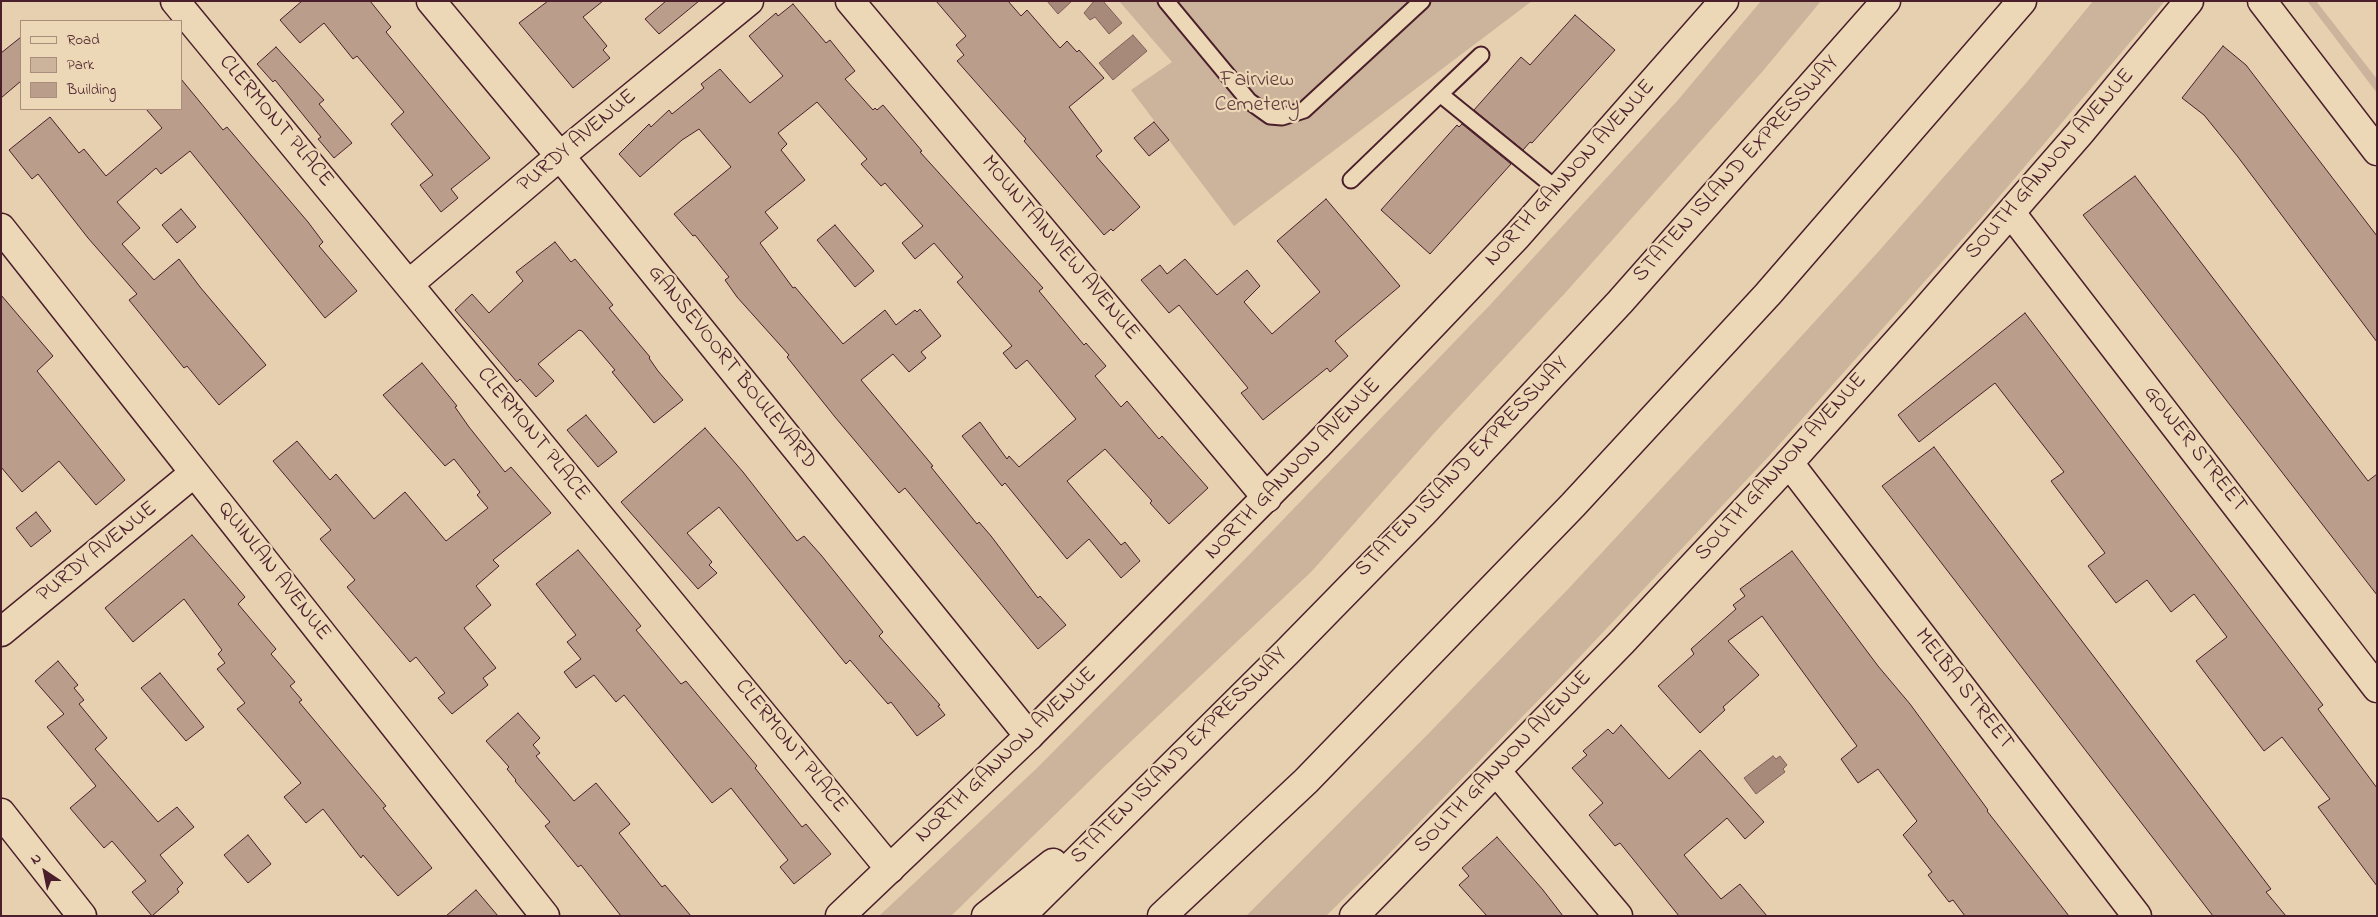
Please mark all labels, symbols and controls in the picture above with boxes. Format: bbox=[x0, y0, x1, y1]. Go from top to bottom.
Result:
legend bbox=[20, 20, 182, 110]
text: Road bbox=[67, 29, 100, 51]
street label: CLERMONT PLACE bbox=[212, 50, 338, 194]
street label: STATEN ISLAND EXPRESSWAY bbox=[1628, 51, 1846, 289]
text: Park bbox=[67, 54, 94, 76]
street label: SOUTH GANNON AVENUE bbox=[1961, 64, 2141, 266]
park label: Fairview Cemetery bbox=[1214, 68, 1300, 120]
street label: NORTH GANNON AVENUE bbox=[1480, 75, 1662, 273]
text: Building bbox=[67, 79, 116, 101]
street label: PURDY AVENUE bbox=[513, 85, 643, 199]
street label: MOUNTAINVIEW AVENUE bbox=[974, 151, 1144, 347]
street label: GANSEVOORT BOULEVARD bbox=[641, 261, 821, 475]
street label: STATEN ISLAND EXPRESSWAY bbox=[1351, 352, 1575, 584]
street label: CLERMONT PLACE bbox=[470, 363, 594, 507]
street label: SOUTH GANNON AVENUE bbox=[1690, 368, 1874, 568]
street label: NORTH GANNON AVENUE bbox=[1200, 374, 1388, 566]
street label: GOWER STREET bbox=[2136, 381, 2252, 519]
street label: PURDY AVENUE bbox=[33, 496, 163, 610]
street label: QUINLAN AVENUE bbox=[210, 497, 336, 647]
street label: MELBA STREET bbox=[1907, 624, 2019, 756]
street label: STATEN ISLAND EXPRESSWAY bbox=[1066, 643, 1294, 871]
street label: NORTH GANNON AVENUE bbox=[911, 662, 1103, 850]
street label: SOUTH GANNON AVENUE bbox=[1410, 666, 1598, 860]
street label: CLERMONT PLACE bbox=[728, 675, 852, 819]
north arrow bbox=[20, 847, 70, 897]
text: N bbox=[27, 848, 46, 871]

